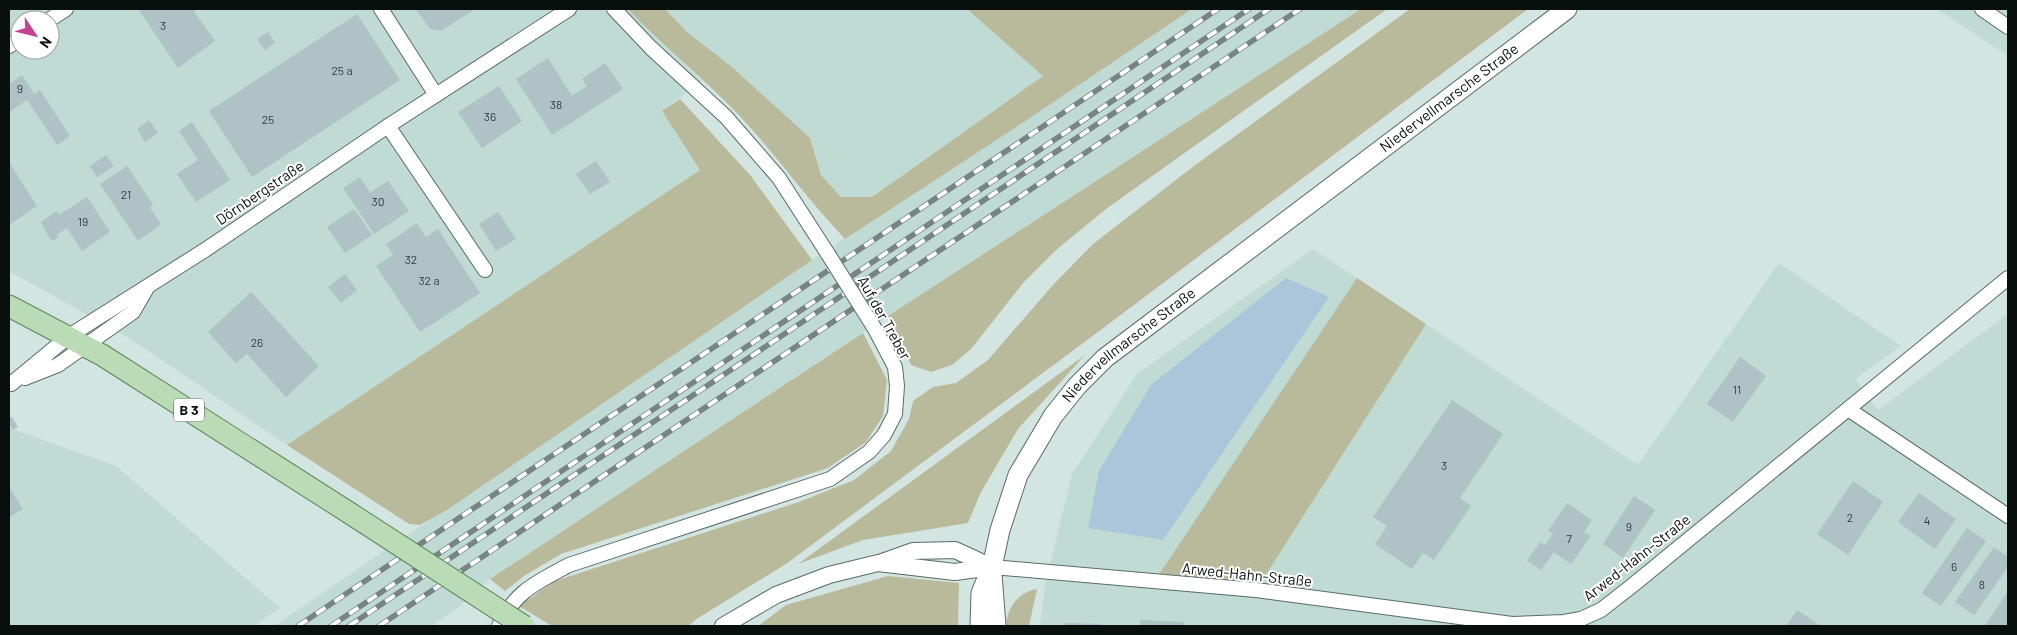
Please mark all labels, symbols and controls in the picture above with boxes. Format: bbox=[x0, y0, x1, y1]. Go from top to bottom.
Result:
north arrow bbox=[10, 10, 60, 60]
house number: 3 bbox=[160, 18, 166, 32]
text: N bbox=[36, 34, 56, 51]
street label: Niedervellmarsche Straße bbox=[1376, 39, 1522, 155]
house number: 25 a bbox=[331, 63, 353, 77]
house number: 9 bbox=[17, 81, 23, 95]
house number: 38 bbox=[550, 97, 562, 111]
house number: 36 bbox=[484, 109, 496, 123]
house number: 25 bbox=[262, 112, 274, 126]
street label: Dörnbergstraße bbox=[212, 156, 307, 228]
house number: 21 bbox=[121, 187, 131, 201]
house number: 30 bbox=[372, 194, 384, 208]
house number: 19 bbox=[78, 214, 88, 228]
house number: 32 bbox=[405, 252, 417, 266]
house number: 32 a bbox=[418, 273, 440, 287]
street label: Auf der Treber bbox=[855, 273, 915, 363]
street label: Niedervellmarsche Straße bbox=[1058, 283, 1198, 405]
house number: 26 bbox=[251, 335, 263, 349]
house number: 11 bbox=[1733, 382, 1741, 396]
road number: B 3 bbox=[174, 398, 204, 422]
house number: 3 bbox=[1441, 458, 1447, 472]
street label: Arwed-Hahn-Straße bbox=[1579, 510, 1693, 605]
house number: 2 bbox=[1847, 510, 1853, 524]
house number: 4 bbox=[1924, 513, 1930, 527]
house number: 9 bbox=[1626, 519, 1632, 533]
house number: 7 bbox=[1566, 531, 1572, 545]
street label: Arwed-Hahn-Straße bbox=[1181, 558, 1313, 590]
house number: 6 bbox=[1951, 559, 1957, 573]
house number: 8 bbox=[1979, 577, 1985, 591]

